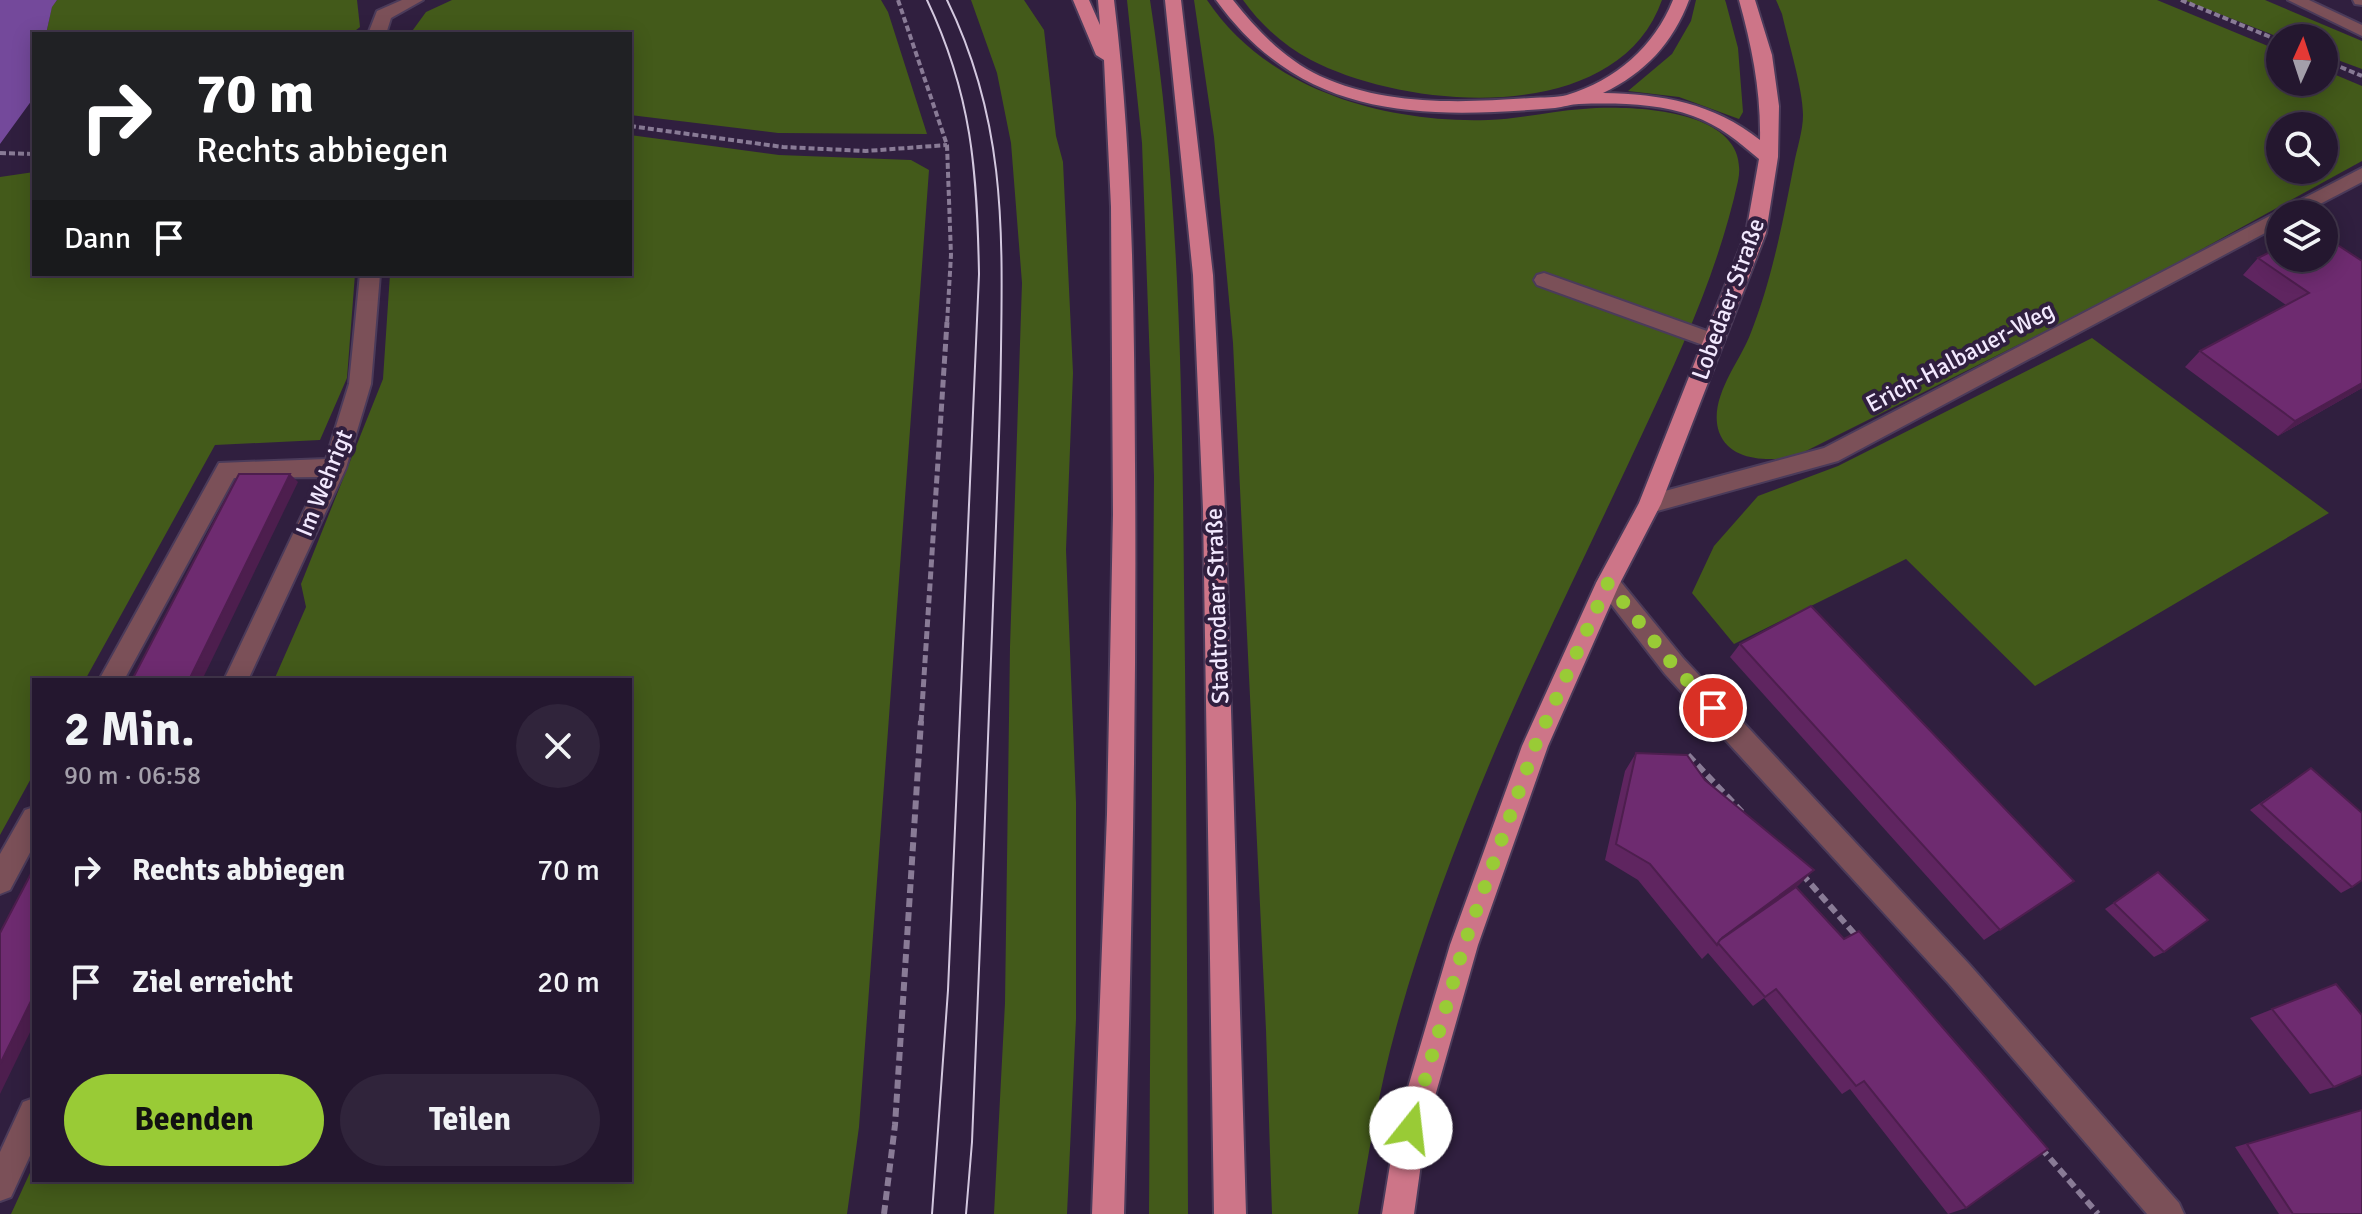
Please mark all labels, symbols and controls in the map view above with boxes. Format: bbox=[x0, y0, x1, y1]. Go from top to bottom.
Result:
north arrow bbox=[2266, 24, 2338, 96]
map controls bbox=[2266, 24, 2338, 272]
text: 70 m bbox=[196, 59, 314, 128]
icon: right bbox=[64, 64, 168, 168]
button: search bbox=[2266, 112, 2338, 184]
text: Rechts abbiegen bbox=[196, 128, 449, 173]
button: layers bbox=[2266, 200, 2338, 272]
street label: Lobedaer Straße bbox=[1685, 214, 1771, 384]
icon: arrive bbox=[147, 216, 191, 260]
text: Dann bbox=[64, 220, 131, 257]
street label: Erich-Halbauer-Weg bbox=[1861, 295, 2059, 419]
street label: Im Wehrigt bbox=[289, 425, 359, 541]
street label: Stadtrodaer Straße bbox=[1199, 507, 1235, 705]
pin bbox=[1679, 674, 1747, 742]
icon: arrive bbox=[1691, 686, 1735, 730]
text: 2 Min. bbox=[64, 700, 195, 759]
button: close bbox=[516, 704, 600, 788]
text: 90 m · 06:58 bbox=[64, 760, 201, 792]
icon: right bbox=[64, 848, 108, 892]
text: Rechts abbiegen bbox=[132, 852, 345, 889]
text: 70 m bbox=[537, 852, 600, 889]
icon: arrive bbox=[64, 960, 108, 1004]
text: Ziel erreicht bbox=[132, 964, 293, 1001]
text: 20 m bbox=[537, 964, 600, 1001]
button: Beenden bbox=[64, 1074, 324, 1166]
button: Teilen bbox=[340, 1074, 600, 1166]
position arrow bbox=[1369, 1086, 1453, 1170]

